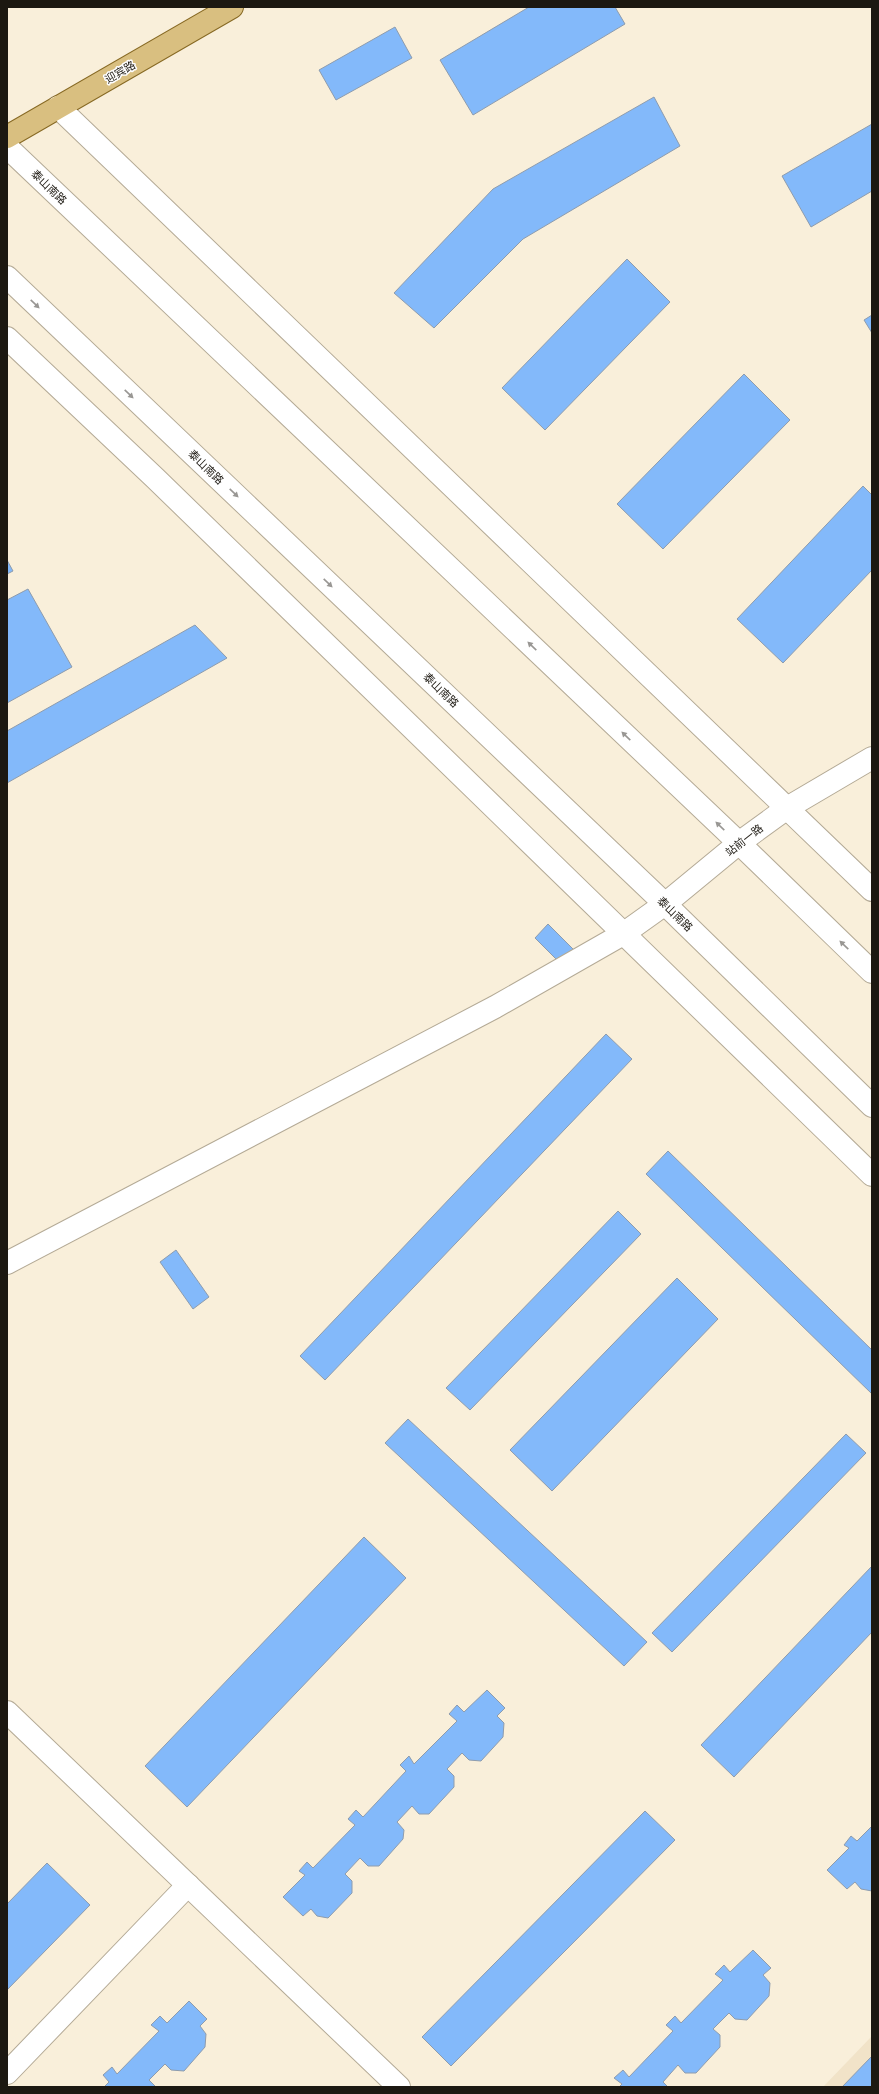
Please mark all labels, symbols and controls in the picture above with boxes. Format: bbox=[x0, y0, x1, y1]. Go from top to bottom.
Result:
street label: 迎宾路 bbox=[103, 59, 137, 85]
street label: 泰山南路 bbox=[29, 167, 69, 207]
one-way arrow bbox=[30, 299, 40, 309]
one-way arrow bbox=[124, 389, 134, 399]
street label: 泰山南路 bbox=[186, 447, 226, 487]
one-way arrow bbox=[229, 488, 239, 498]
one-way arrow bbox=[323, 578, 333, 588]
one-way arrow bbox=[527, 642, 537, 651]
street label: 泰山南路 bbox=[421, 670, 461, 710]
one-way arrow bbox=[621, 731, 631, 741]
one-way arrow bbox=[715, 821, 726, 830]
street label: 站前一路 bbox=[723, 822, 765, 858]
street label: 泰山南路 bbox=[655, 894, 695, 934]
one-way arrow bbox=[839, 940, 849, 950]

